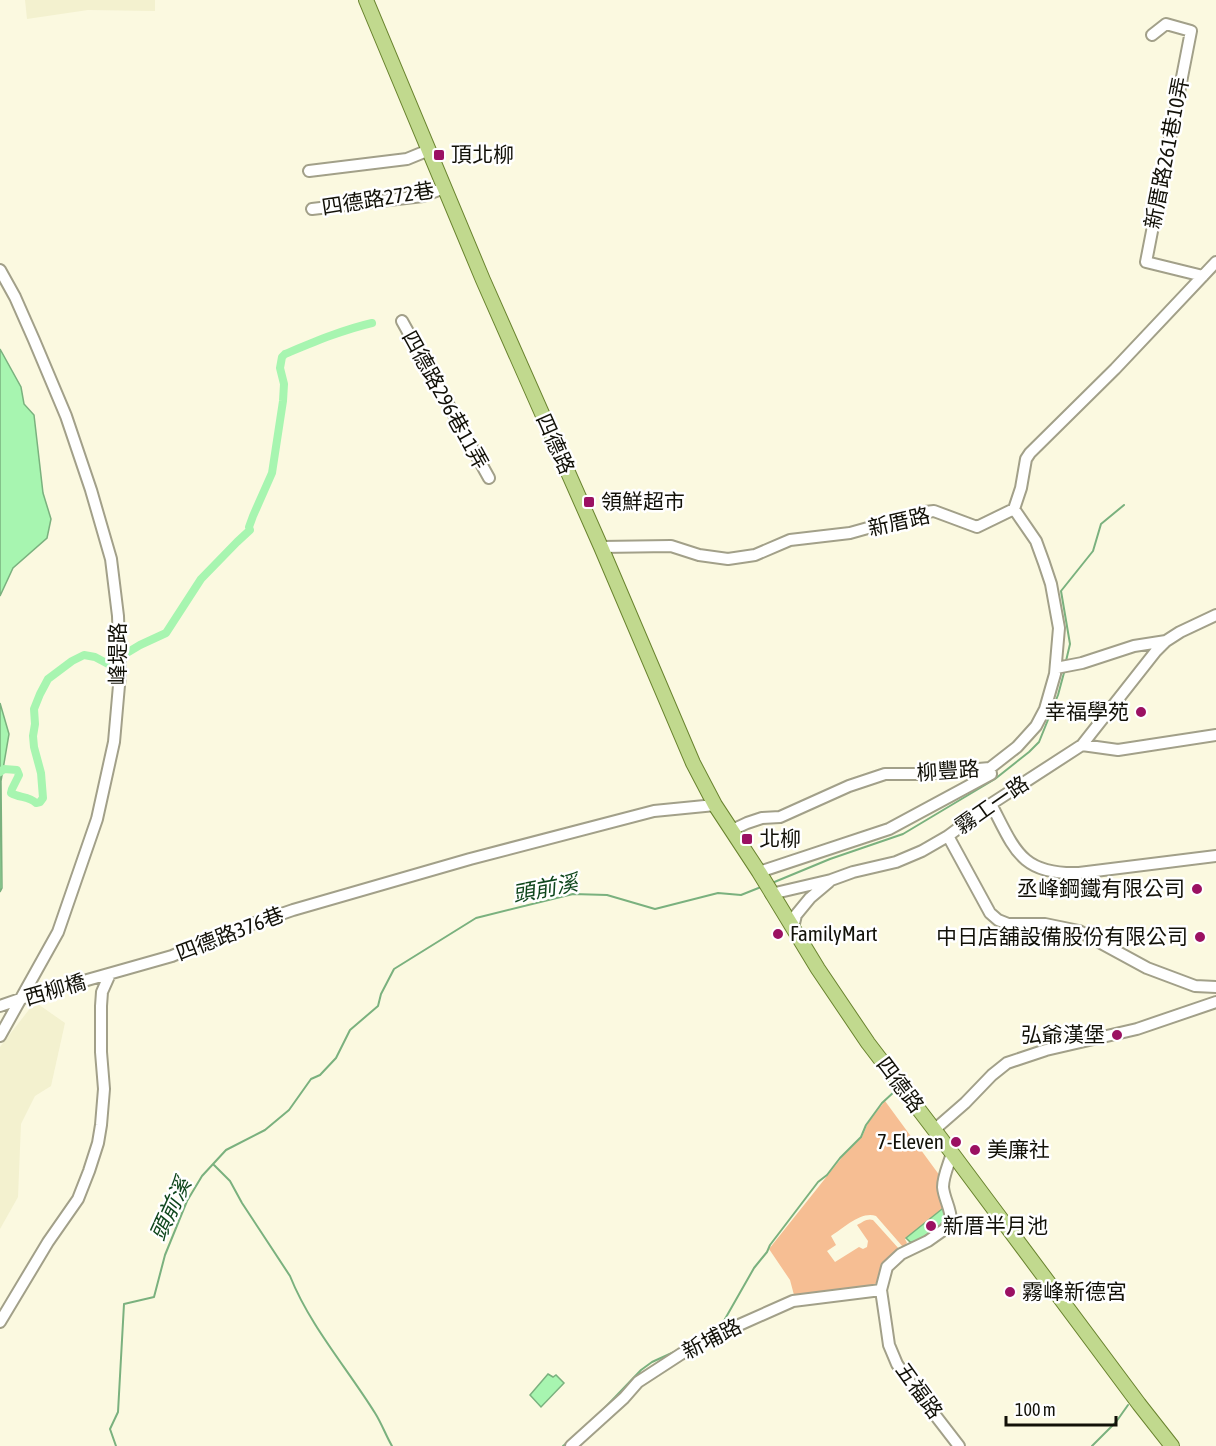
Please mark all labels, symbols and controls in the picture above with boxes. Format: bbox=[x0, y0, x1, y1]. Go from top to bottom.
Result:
street label: 新厝路261巷10弄 bbox=[1140, 75, 1193, 231]
place label: 頂北柳 bbox=[451, 142, 514, 166]
marker: 頂北柳 bbox=[432, 148, 446, 162]
street label: 四德路272巷 bbox=[320, 177, 436, 219]
street label: 四德路296巷11弄 bbox=[398, 326, 494, 473]
street label: 四德路 bbox=[532, 410, 580, 477]
place label: 領鮮超市 bbox=[601, 489, 685, 513]
marker: 領鮮超市 bbox=[582, 495, 596, 509]
street label: 新厝路 bbox=[865, 502, 932, 540]
street label: 峰堤路 bbox=[105, 623, 129, 686]
place label: 幸福學苑 bbox=[1045, 699, 1129, 723]
marker: 幸福學苑 bbox=[1134, 705, 1148, 719]
street label: 柳豐路 bbox=[916, 756, 980, 784]
street label: 霧工一路 bbox=[950, 770, 1033, 838]
place label: 北柳 bbox=[759, 826, 801, 850]
marker: 北柳 bbox=[740, 832, 754, 846]
water label: 頭前溪 bbox=[510, 868, 583, 907]
place label: 丞峰鋼鐵有限公司 bbox=[1017, 876, 1185, 900]
marker: 丞峰鋼鐵有限公司 bbox=[1190, 882, 1204, 896]
street label: 四德路376巷 bbox=[172, 902, 287, 965]
place label: FamilyMart bbox=[790, 921, 878, 945]
place label: 中日店舖設備股份有限公司 bbox=[936, 924, 1188, 948]
marker: FamilyMart bbox=[771, 927, 785, 941]
marker: 中日店舖設備股份有限公司 bbox=[1193, 930, 1207, 944]
street label: 西柳橋 bbox=[21, 969, 88, 1009]
place label: 弘爺漢堡 bbox=[1021, 1022, 1105, 1046]
marker: 弘爺漢堡 bbox=[1110, 1028, 1124, 1042]
street label: 四德路 bbox=[872, 1052, 929, 1117]
place label: 7-Eleven bbox=[877, 1129, 944, 1153]
marker: 7-Eleven bbox=[949, 1135, 963, 1149]
place label: 美廉社 bbox=[987, 1137, 1050, 1161]
marker: 美廉社 bbox=[968, 1143, 982, 1157]
water label: 頭前溪 bbox=[144, 1171, 197, 1244]
place label: 新厝半月池 bbox=[943, 1213, 1048, 1237]
marker: 新厝半月池 bbox=[924, 1219, 938, 1233]
place label: 霧峰新德宮 bbox=[1022, 1279, 1127, 1303]
marker: 霧峰新德宮 bbox=[1003, 1285, 1017, 1299]
street label: 新埔路 bbox=[678, 1313, 745, 1363]
street label: 五福路 bbox=[892, 1358, 948, 1423]
scale bar bbox=[1006, 1389, 1116, 1427]
text: 100 m bbox=[1015, 1399, 1056, 1420]

